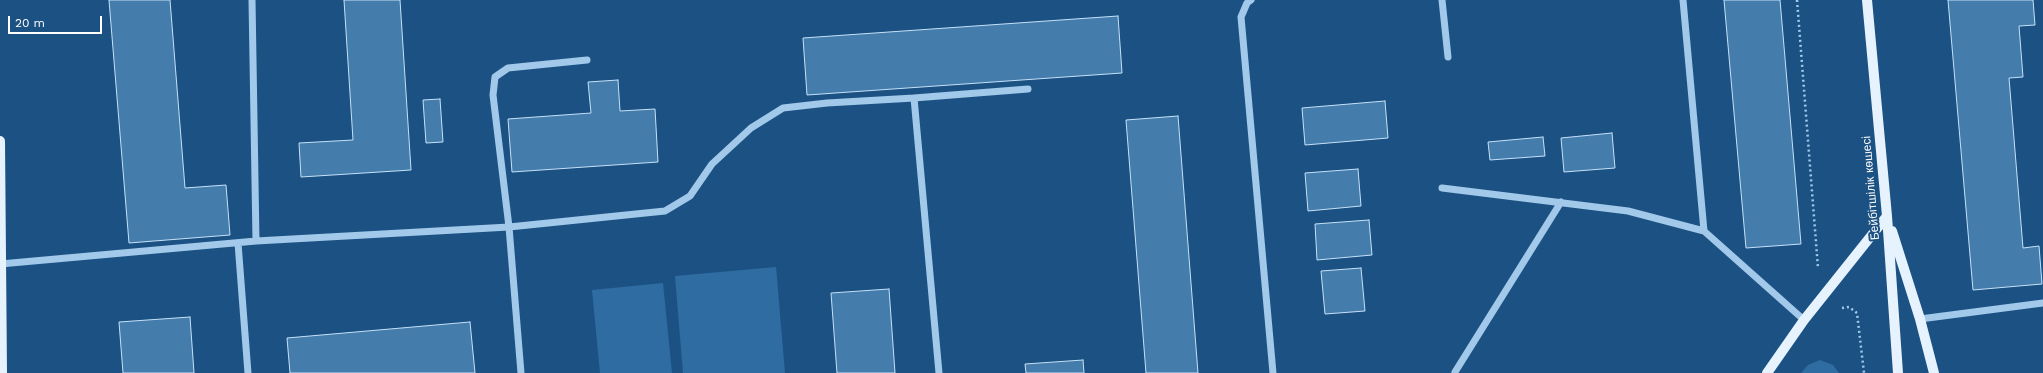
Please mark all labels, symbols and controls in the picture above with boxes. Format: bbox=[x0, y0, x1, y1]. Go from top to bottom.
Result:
scale bar bbox=[10, 8, 104, 34]
text: 20 m bbox=[15, 16, 45, 30]
street label: Бейбітшілік көшесі bbox=[1859, 135, 1883, 241]

